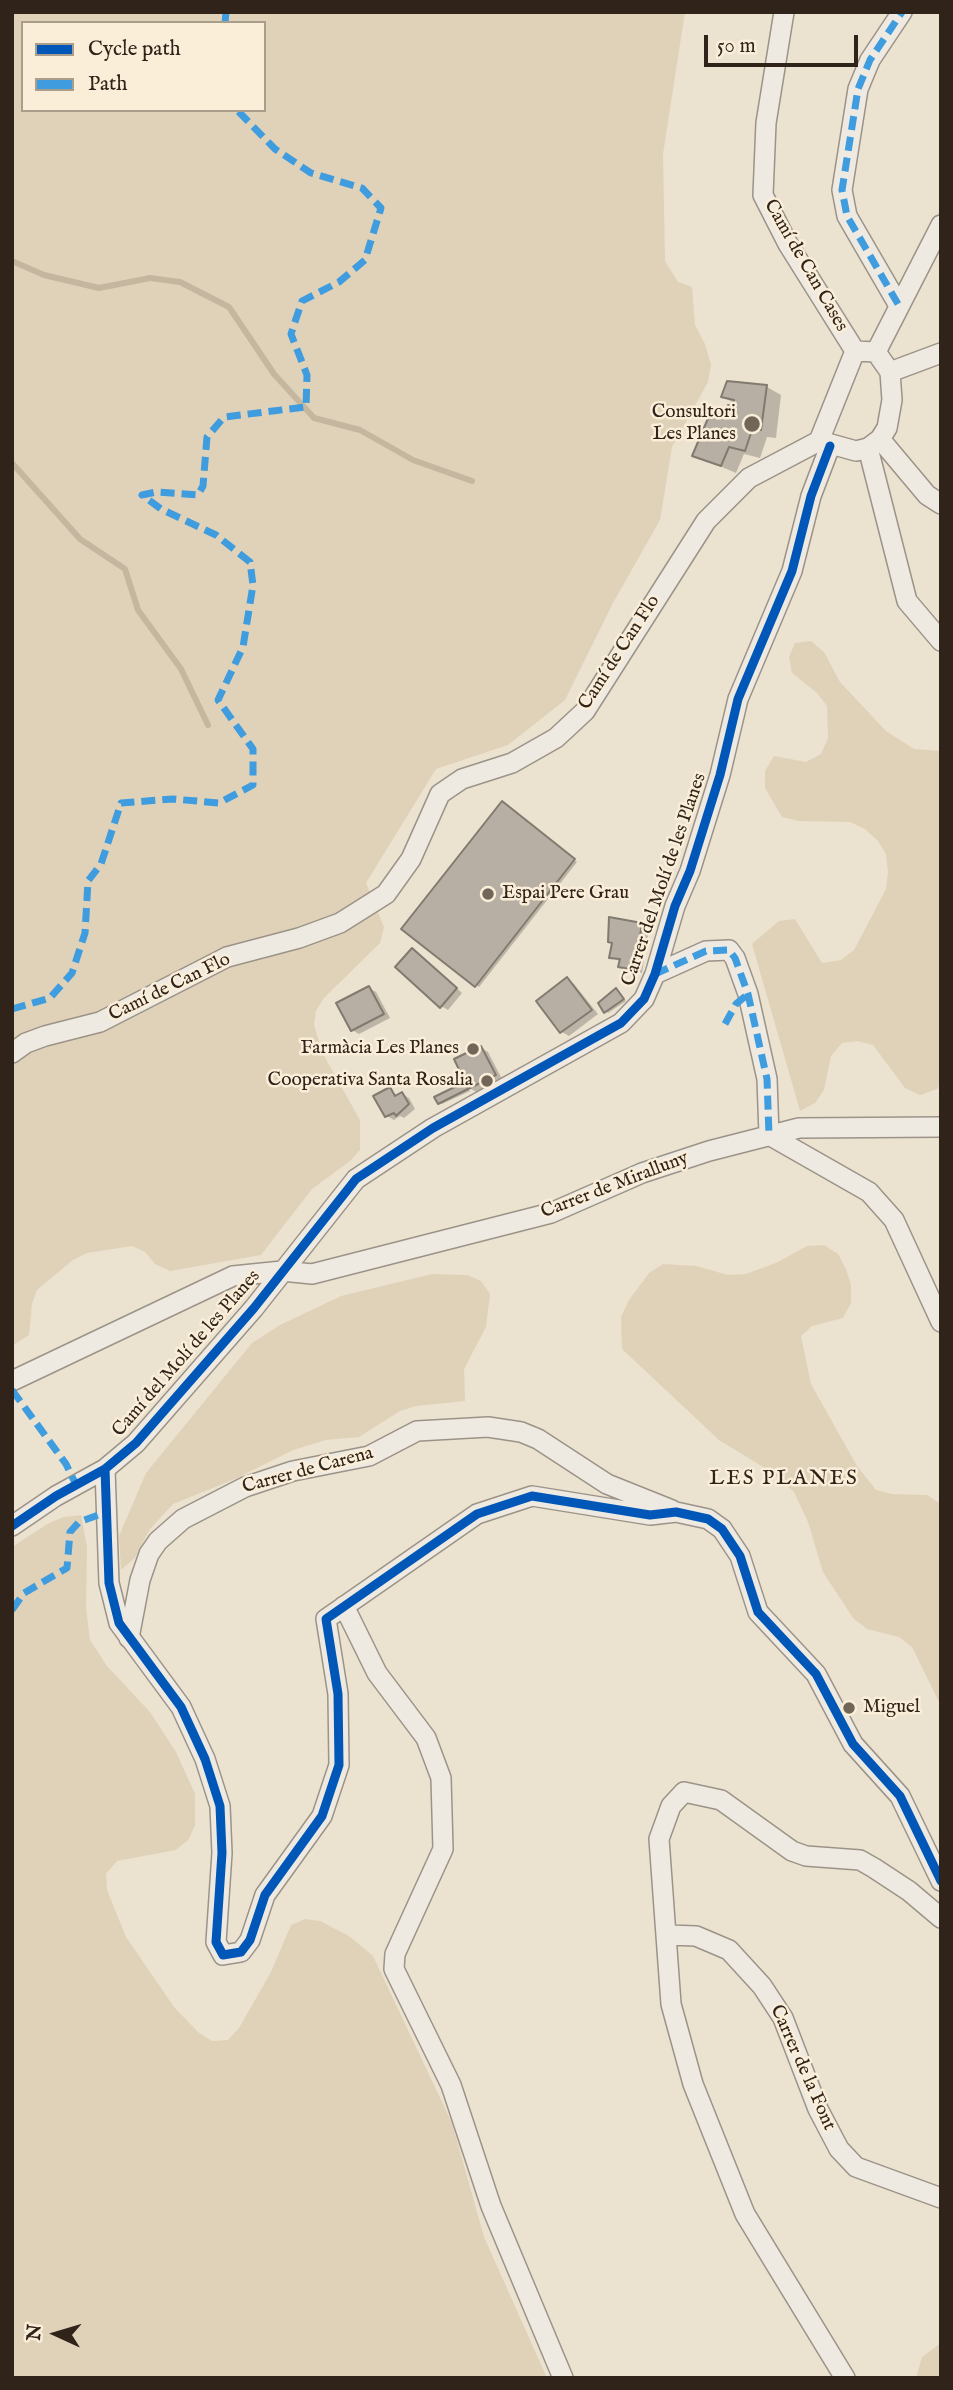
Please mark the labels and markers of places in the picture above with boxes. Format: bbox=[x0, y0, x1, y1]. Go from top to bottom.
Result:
place label: Consultori Les Planes bbox=[652, 402, 736, 446]
marker: Consultori Les Planes bbox=[742, 414, 762, 434]
place label: Espai Pere Grau bbox=[502, 883, 629, 905]
marker: Espai Pere Grau bbox=[480, 886, 496, 902]
place label: Farmàcia Les Planes bbox=[300, 1038, 459, 1060]
marker: Farmàcia Les Planes bbox=[465, 1041, 481, 1057]
place label: Cooperativa Santa Rosalia bbox=[268, 1070, 473, 1092]
marker: Cooperativa Santa Rosalia bbox=[479, 1073, 495, 1089]
place label: Miguel bbox=[863, 1697, 920, 1719]
marker: Miguel bbox=[841, 1700, 857, 1716]

